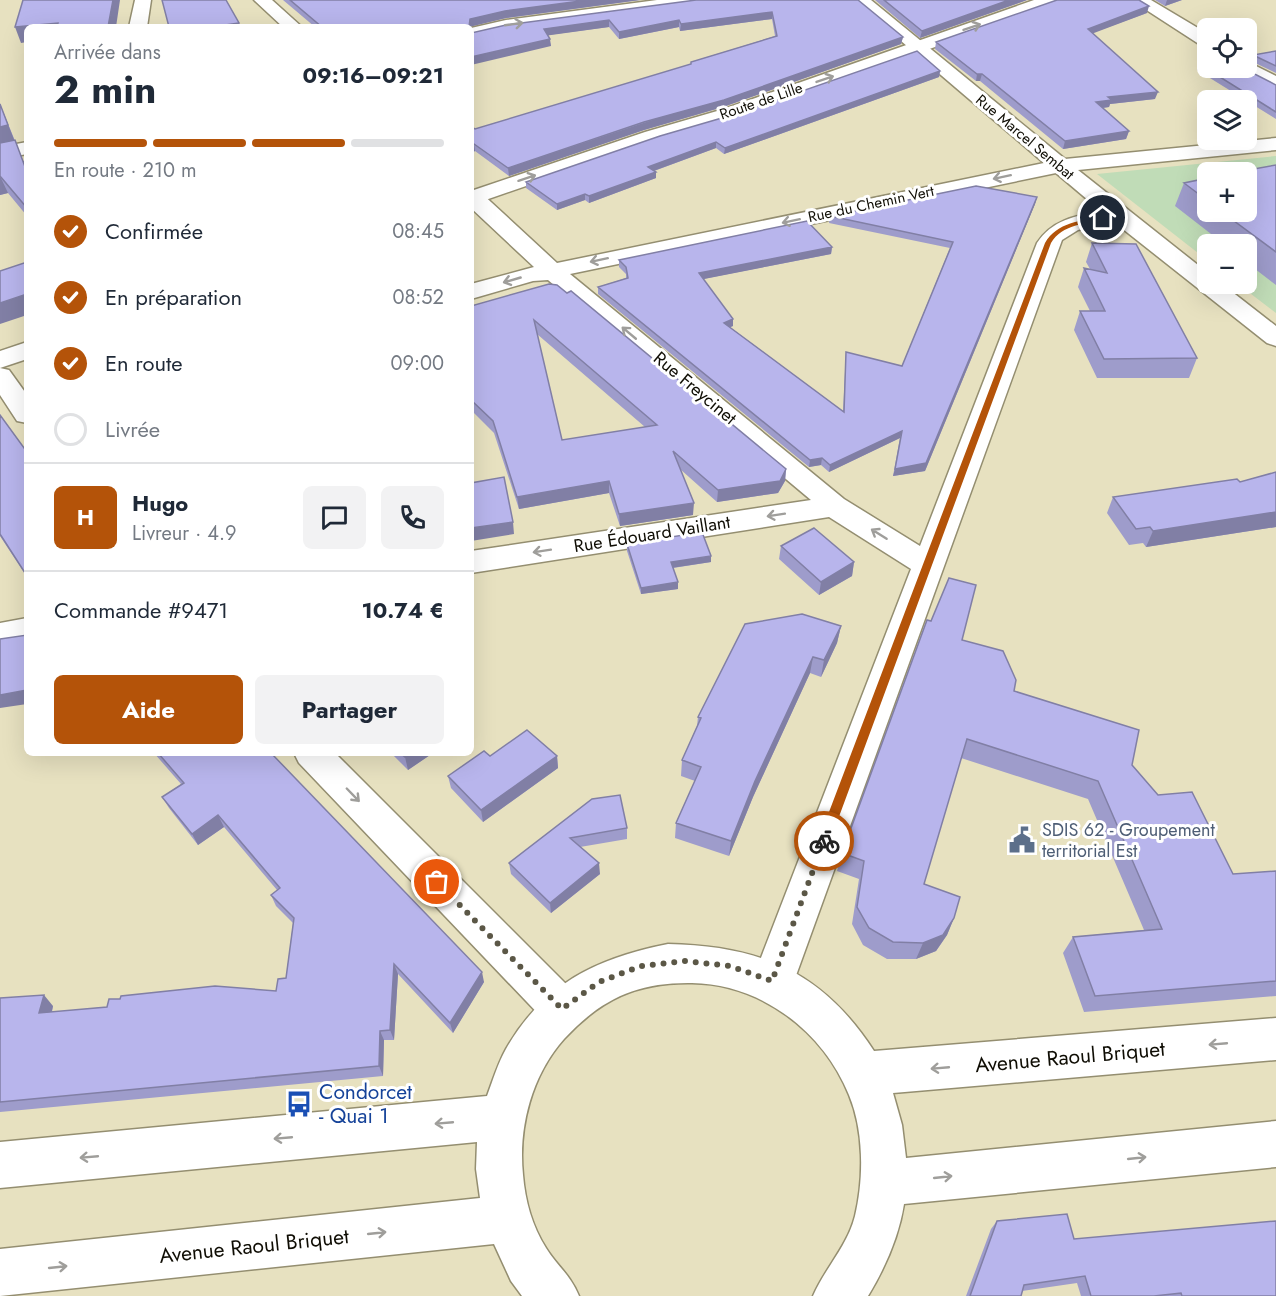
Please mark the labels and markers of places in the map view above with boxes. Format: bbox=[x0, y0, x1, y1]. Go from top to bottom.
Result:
pin bbox=[1077, 192, 1128, 243]
place label: SDIS 62 - Groupement territorial Est bbox=[1042, 817, 1215, 864]
public building icon: SDIS 62 - Groupement territorial Est bbox=[1007, 825, 1037, 855]
pin bbox=[411, 856, 462, 907]
place label: Condorcet - Quai 1 bbox=[319, 1077, 412, 1131]
bus stop icon: Condorcet - Quai 1 bbox=[284, 1089, 314, 1119]

